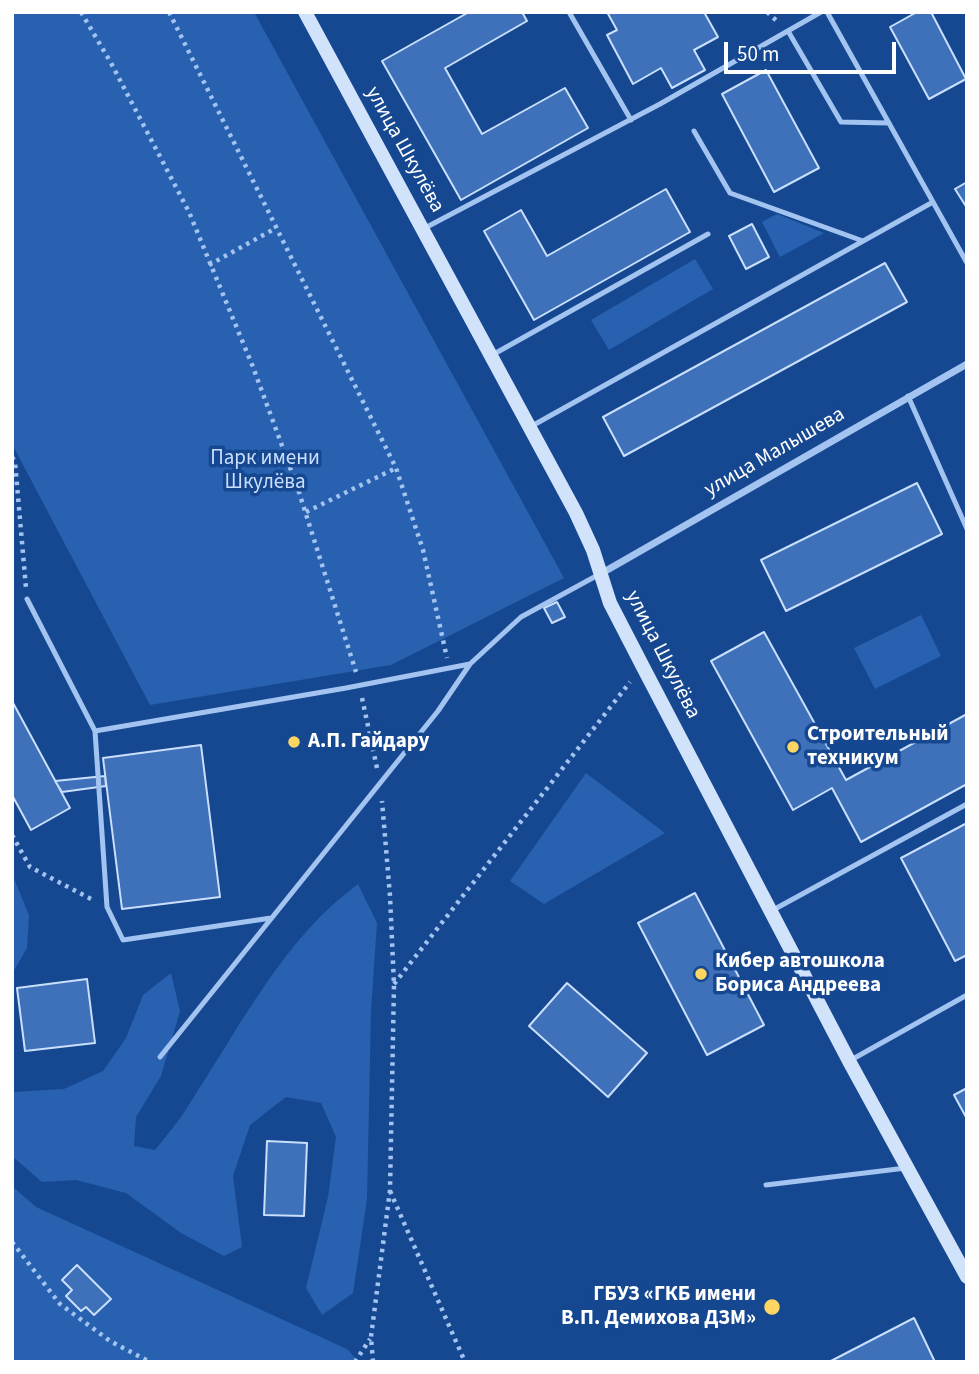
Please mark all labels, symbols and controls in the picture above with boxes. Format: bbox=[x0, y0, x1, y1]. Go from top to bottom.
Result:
scale bar bbox=[727, 28, 898, 72]
text: 50 m bbox=[737, 39, 779, 69]
street label: улица Шкулёва bbox=[359, 83, 449, 217]
street label: улица Малышева bbox=[700, 403, 850, 503]
park label: Парк имени Шкулёва bbox=[210, 446, 320, 496]
street label: улица Шкулёва bbox=[619, 587, 705, 723]
place label: Строительный техникум bbox=[807, 722, 948, 772]
place label: А.П. Гайдару bbox=[308, 729, 430, 755]
marker: А.П. Гайдару bbox=[286, 734, 302, 750]
marker: Строительный техникум bbox=[785, 739, 801, 755]
place label: Кибер автошкола Бориса Андреева bbox=[715, 949, 885, 999]
marker: Кибер автошкола Бориса Андреева bbox=[693, 966, 709, 982]
place label: ГБУЗ «ГКБ имени В.П. Демихова ДЗМ» bbox=[561, 1282, 756, 1332]
marker: ГБУЗ «ГКБ имени В.П. Демихова ДЗМ» bbox=[762, 1297, 782, 1317]

